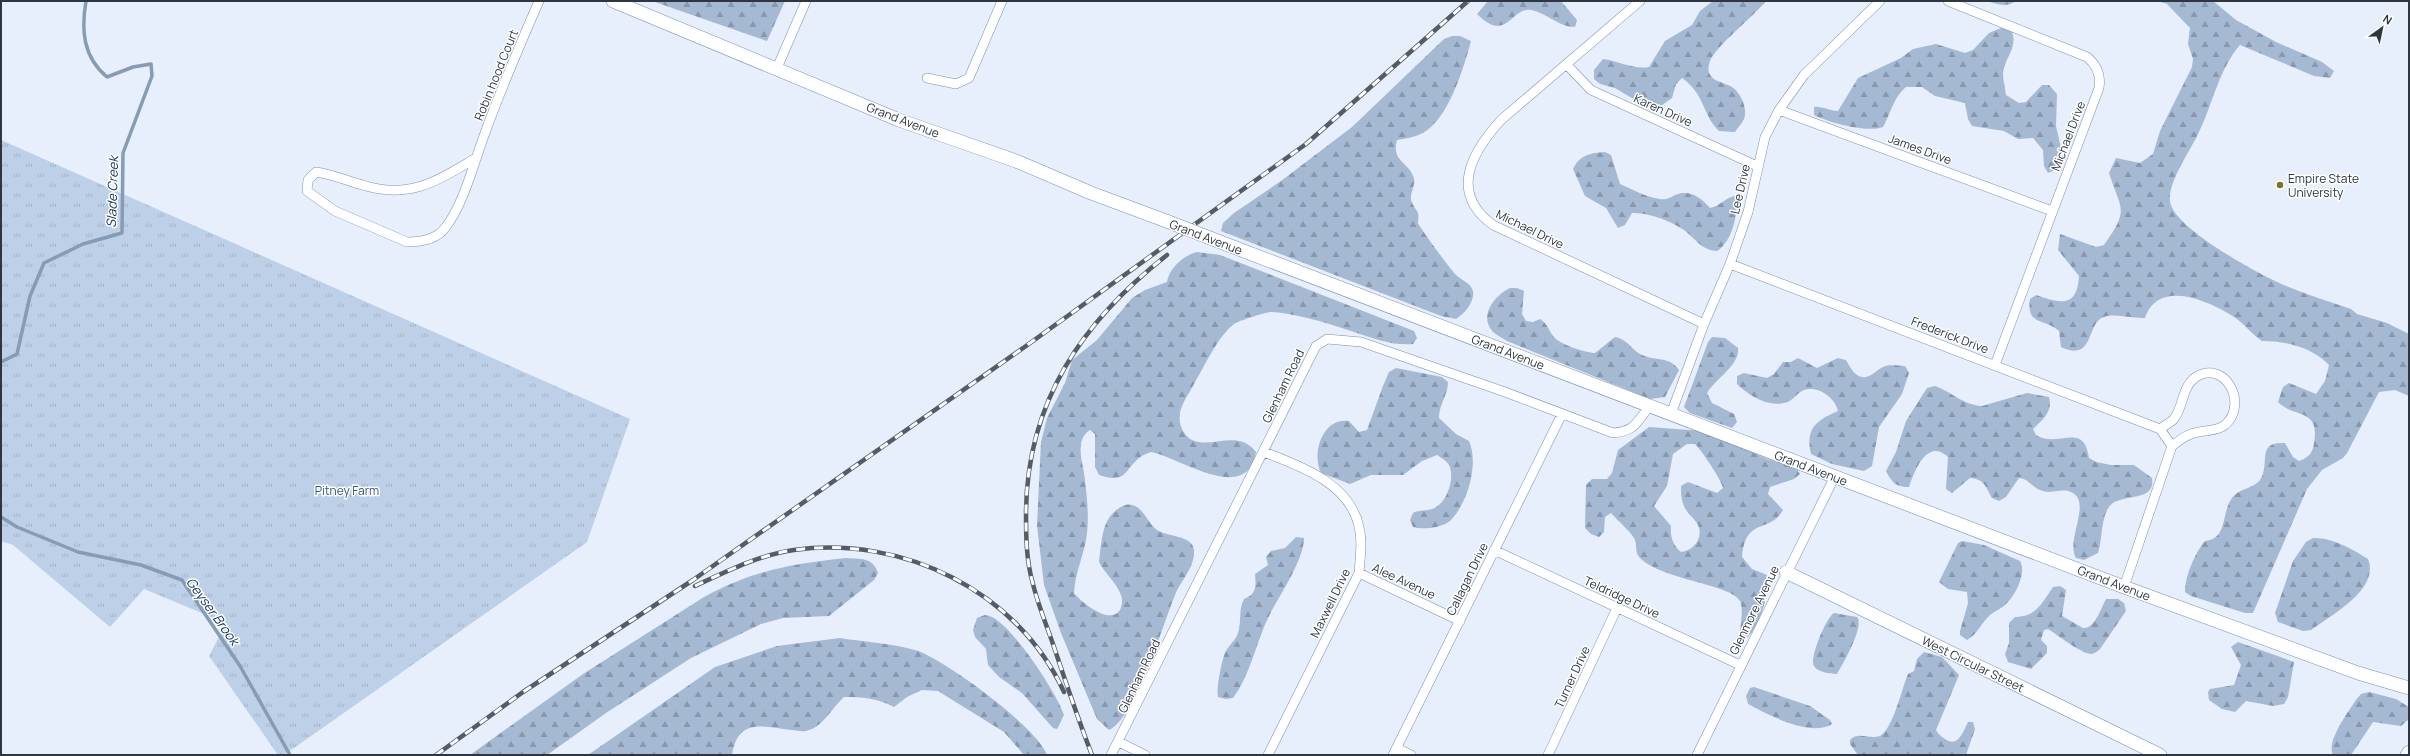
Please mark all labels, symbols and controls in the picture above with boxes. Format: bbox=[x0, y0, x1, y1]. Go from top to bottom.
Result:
north arrow bbox=[2362, 8, 2402, 48]
text: N bbox=[2380, 11, 2395, 28]
street label: Robin hood Court bbox=[470, 27, 522, 123]
street label: Karen Drive bbox=[1631, 90, 1695, 130]
street label: Grand Avenue bbox=[864, 98, 942, 142]
street label: Michael Drive bbox=[2047, 99, 2089, 173]
street label: James Drive bbox=[1886, 130, 1954, 168]
water label: Slade Creek bbox=[102, 153, 122, 228]
street label: Lee Drive bbox=[1726, 162, 1754, 216]
place label: Empire State University bbox=[2288, 170, 2359, 201]
marker: Empire State University bbox=[2275, 180, 2285, 190]
street label: Michael Drive bbox=[1493, 205, 1567, 253]
street label: Grand Avenue bbox=[1167, 215, 1245, 259]
street label: Frederick Drive bbox=[1909, 312, 1991, 358]
street label: Grand Avenue bbox=[1469, 330, 1547, 374]
street label: Glenham Road bbox=[1258, 346, 1308, 426]
street label: Grand Avenue bbox=[1772, 446, 1850, 490]
park label: Pitney Farm bbox=[315, 482, 379, 499]
street label: Callagan Drive bbox=[1442, 540, 1492, 618]
street label: Alee Avenue bbox=[1370, 559, 1438, 603]
street label: Grand Avenue bbox=[2075, 561, 2153, 605]
street label: Glenmore Avenue bbox=[1725, 563, 1783, 657]
street label: Maxwell Drive bbox=[1306, 566, 1354, 640]
street label: Teldridge Drive bbox=[1581, 572, 1663, 622]
water label: Geyser Brook bbox=[182, 574, 245, 651]
street label: West Circular Street bbox=[1919, 632, 2027, 696]
street label: Glenham Road bbox=[1114, 636, 1164, 716]
street label: Turner Drive bbox=[1550, 643, 1594, 711]

